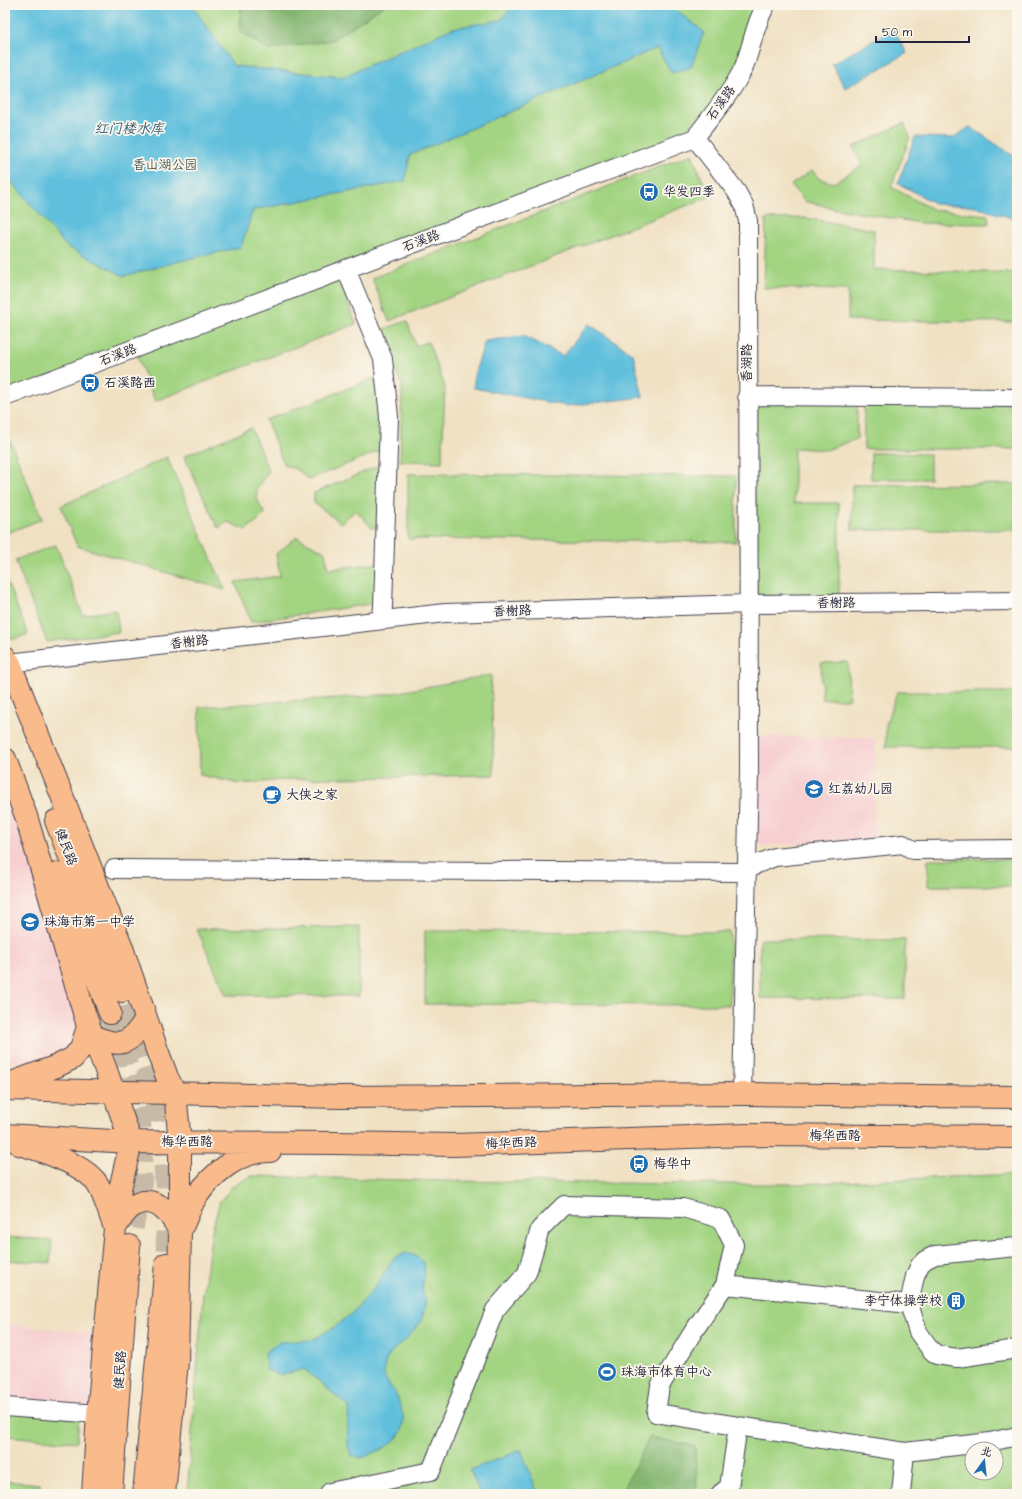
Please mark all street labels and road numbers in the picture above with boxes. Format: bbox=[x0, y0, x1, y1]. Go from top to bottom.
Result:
street label: 石溪路 bbox=[702, 82, 740, 124]
street label: 石溪路 bbox=[400, 226, 442, 256]
street label: 石溪路 bbox=[97, 340, 139, 370]
street label: 香湖路 bbox=[738, 343, 756, 383]
street label: 香榭路 bbox=[816, 594, 856, 612]
street label: 香榭路 bbox=[492, 601, 532, 621]
street label: 香榭路 bbox=[169, 631, 209, 653]
street label: 健民路 bbox=[51, 826, 81, 868]
street label: 梅华西路 bbox=[809, 1127, 861, 1145]
street label: 梅华西路 bbox=[161, 1133, 213, 1151]
street label: 梅华西路 bbox=[485, 1133, 537, 1153]
street label: 健民路 bbox=[110, 1350, 130, 1390]

